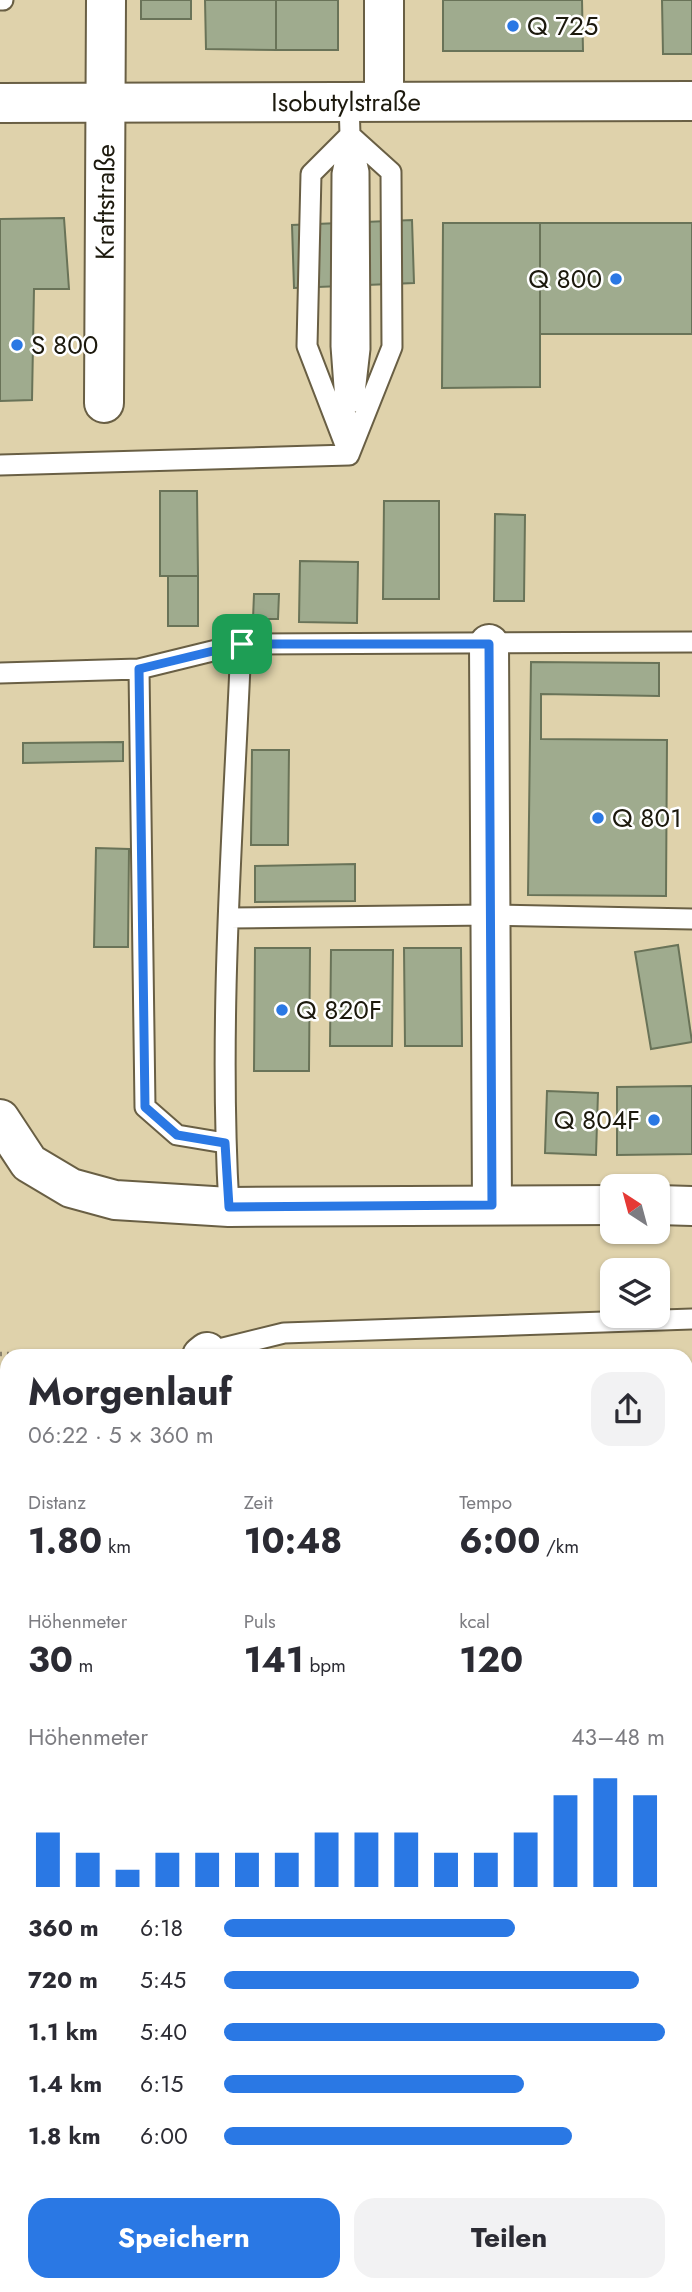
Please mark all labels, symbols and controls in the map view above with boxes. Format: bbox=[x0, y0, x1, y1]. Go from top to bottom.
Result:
place label: Q 725 bbox=[527, 7, 598, 45]
marker: Q 725 bbox=[505, 18, 521, 34]
street label: Isobutylstraße bbox=[271, 83, 421, 121]
street label: Kraftstraße bbox=[86, 144, 124, 260]
place label: Q 800 bbox=[528, 260, 602, 298]
marker: Q 800 bbox=[608, 271, 624, 287]
place label: S 800 bbox=[31, 326, 98, 364]
marker: S 800 bbox=[9, 337, 25, 353]
pin bbox=[212, 614, 272, 674]
icon: arrive bbox=[223, 625, 261, 663]
place label: Q 801 bbox=[612, 799, 682, 837]
marker: Q 801 bbox=[590, 810, 606, 826]
place label: Q 820F bbox=[296, 991, 382, 1029]
marker: Q 820F bbox=[274, 1002, 290, 1018]
place label: Q 804F bbox=[554, 1101, 640, 1139]
marker: Q 804F bbox=[646, 1112, 662, 1128]
north arrow bbox=[600, 1174, 670, 1244]
map controls bbox=[600, 1174, 670, 1328]
button: layers bbox=[600, 1258, 670, 1328]
text: Morgenlauf bbox=[28, 1364, 232, 1419]
button: share bbox=[591, 1372, 665, 1446]
text: 06:22 · 5 × 360 m bbox=[28, 1418, 214, 1452]
text: Distanz bbox=[28, 1489, 86, 1516]
text: Zeit bbox=[244, 1489, 273, 1516]
text: Tempo bbox=[459, 1489, 512, 1516]
text: 1.80 bbox=[28, 1516, 102, 1566]
text: 10:48 bbox=[244, 1516, 342, 1566]
text: 6:00 bbox=[459, 1516, 540, 1566]
text: km bbox=[102, 1533, 131, 1560]
text: /km bbox=[540, 1533, 579, 1560]
text: Höhenmeter bbox=[28, 1608, 127, 1635]
text: Puls bbox=[244, 1608, 276, 1635]
text: kcal bbox=[459, 1608, 490, 1635]
text: 30 bbox=[28, 1635, 73, 1685]
text: 141 bbox=[244, 1635, 304, 1685]
text: 120 bbox=[459, 1635, 523, 1685]
text: m bbox=[73, 1652, 93, 1679]
text: bpm bbox=[304, 1652, 346, 1679]
text: Höhenmeter bbox=[28, 1720, 148, 1754]
text: 43–48 m bbox=[571, 1720, 665, 1754]
text: 360 m bbox=[28, 1911, 99, 1945]
text: 6:18 bbox=[140, 1911, 183, 1945]
text: 720 m bbox=[28, 1963, 98, 1997]
text: 5:45 bbox=[140, 1963, 186, 1997]
text: 1.1 km bbox=[28, 2015, 98, 2049]
text: 5:40 bbox=[140, 2015, 187, 2049]
text: 1.4 km bbox=[28, 2067, 102, 2101]
text: 6:15 bbox=[140, 2067, 183, 2101]
text: 1.8 km bbox=[28, 2119, 101, 2153]
text: 6:00 bbox=[140, 2119, 188, 2153]
button: Speichern bbox=[28, 2198, 340, 2278]
button: Teilen bbox=[354, 2198, 665, 2278]

